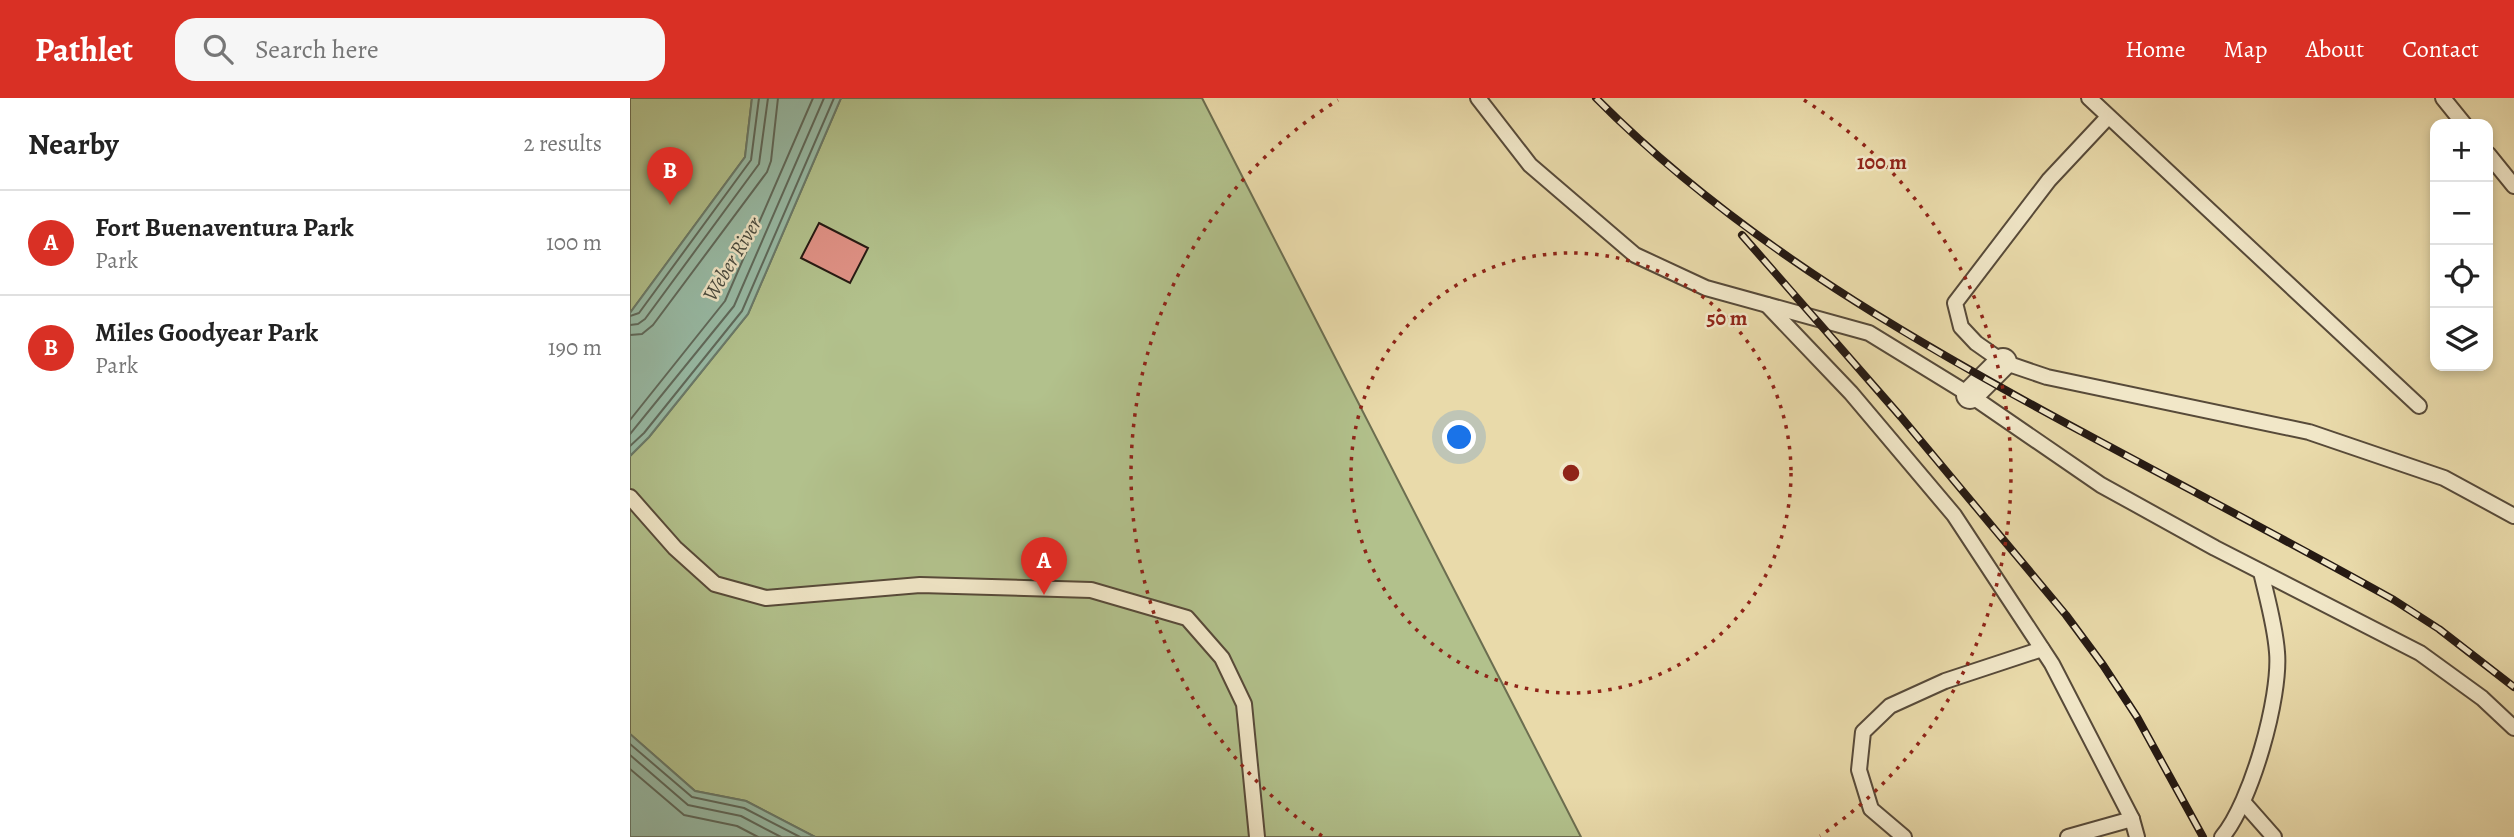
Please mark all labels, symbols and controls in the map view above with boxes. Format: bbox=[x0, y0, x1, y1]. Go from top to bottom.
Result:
search box bbox=[175, 18, 665, 81]
text: Pathlet bbox=[35, 27, 133, 72]
icon: search bbox=[199, 30, 237, 68]
text: Search here bbox=[255, 32, 379, 67]
text: Home bbox=[2125, 33, 2186, 65]
text: Map bbox=[2224, 33, 2268, 65]
text: About bbox=[2306, 33, 2364, 65]
text: Contact bbox=[2402, 33, 2479, 65]
map controls bbox=[2430, 119, 2493, 371]
button: + bbox=[2430, 119, 2493, 182]
text: Nearby bbox=[28, 124, 119, 164]
text: 2 results bbox=[524, 128, 602, 159]
pin: B bbox=[647, 147, 693, 205]
text: 100 m bbox=[1857, 148, 1907, 176]
button: − bbox=[2430, 182, 2493, 245]
text: Fort Buenaventura Park bbox=[95, 210, 354, 245]
water label: Weber River bbox=[696, 211, 768, 306]
text: A bbox=[44, 227, 58, 258]
text: 100 m bbox=[546, 227, 602, 258]
text: Park bbox=[95, 245, 138, 276]
button: locate bbox=[2430, 245, 2493, 308]
text: 50 m bbox=[1707, 304, 1748, 332]
button: layers bbox=[2430, 308, 2493, 371]
text: Miles Goodyear Park bbox=[95, 315, 318, 350]
text: B bbox=[44, 332, 58, 363]
text: 190 m bbox=[548, 332, 602, 363]
text: Park bbox=[95, 350, 138, 381]
your location bbox=[1442, 420, 1476, 454]
centre of rings bbox=[1559, 461, 1583, 485]
pin: A bbox=[1021, 537, 1067, 595]

